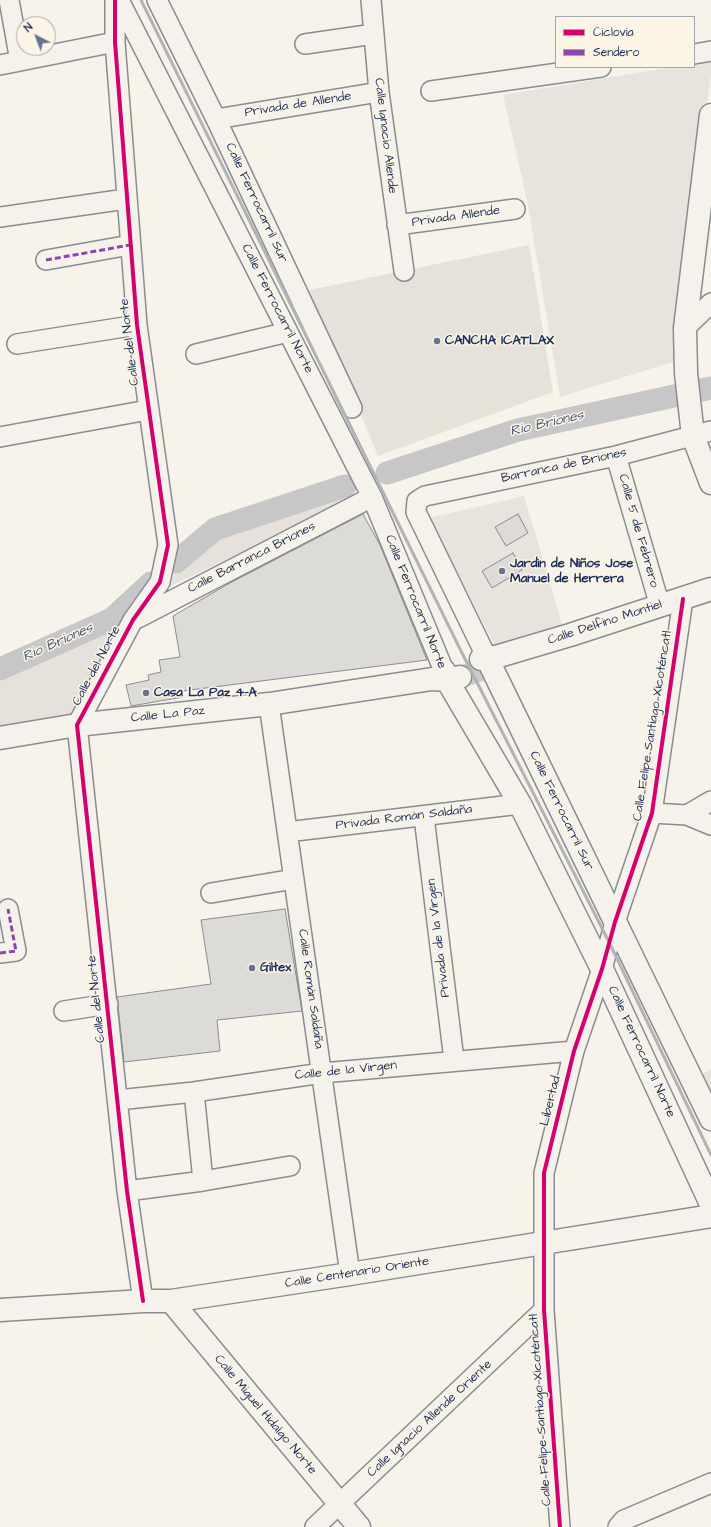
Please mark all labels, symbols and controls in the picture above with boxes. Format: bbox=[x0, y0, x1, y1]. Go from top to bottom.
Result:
north arrow bbox=[16, 16, 56, 56]
legend bbox=[555, 16, 695, 68]
text: N bbox=[21, 20, 36, 35]
text: Ciclovía bbox=[593, 24, 634, 41]
text: Sendero bbox=[593, 44, 639, 61]
street label: Calle Ignacio Allende bbox=[370, 77, 400, 195]
street label: Privada de Allende bbox=[244, 89, 352, 121]
street label: Calle Ferrocarril Sur bbox=[221, 141, 291, 265]
street label: Privada Allende bbox=[411, 203, 501, 231]
street label: Calle Ferrocarril Norte bbox=[238, 242, 316, 376]
street label: Calle del Norte bbox=[117, 297, 143, 387]
place label: CANCHA ICATLAX bbox=[445, 333, 554, 349]
marker: CANCHA ICATLAX bbox=[432, 336, 442, 346]
water label: Rio Briones bbox=[509, 407, 585, 441]
street label: Barranca de Briones bbox=[500, 445, 628, 487]
street label: Calle 5 de Febrero bbox=[614, 472, 662, 590]
street label: Calle Barranca Briones bbox=[186, 519, 318, 597]
street label: Calle Ferrocarril Norte bbox=[381, 533, 449, 671]
place label: Jardin de Niños Jose Manuel de Herrera bbox=[510, 556, 633, 587]
marker: Jardin de Niños Jose Manuel de Herrera bbox=[497, 566, 507, 576]
street label: Calle Delfino Montiel bbox=[546, 597, 664, 649]
water label: Rio Briones bbox=[20, 620, 96, 666]
street label: Calle del Norte bbox=[69, 623, 125, 709]
street label: Calle Felipe Santiago Xicoténcatl bbox=[630, 630, 676, 822]
place label: Casa La Paz 4-A bbox=[154, 685, 257, 701]
marker: Casa La Paz 4-A bbox=[141, 688, 151, 698]
street label: Calle La Paz bbox=[130, 703, 206, 727]
street label: Calle Ferrocarril Sur bbox=[525, 749, 597, 873]
street label: Privada Román Saldaña bbox=[335, 802, 473, 834]
street label: Privada de la Virgen bbox=[424, 878, 454, 998]
street label: Calle Román Saldaña bbox=[294, 928, 326, 1050]
street label: Calle del Norte bbox=[85, 954, 109, 1044]
place label: Giltex bbox=[260, 960, 291, 976]
marker: Giltex bbox=[247, 963, 257, 973]
street label: Calle Ferrocarril Norte bbox=[604, 984, 678, 1120]
street label: Calle de la Virgen bbox=[294, 1058, 398, 1084]
street label: Libertad bbox=[537, 1074, 565, 1128]
street label: Calle Centenario Oriente bbox=[284, 1254, 430, 1292]
street label: Calle Felipe Santiago Xicoténcatl bbox=[527, 1313, 555, 1507]
street label: Calle Miguel Hidalgo Norte bbox=[210, 1352, 320, 1478]
street label: Calle Ignacio Allende Oriente bbox=[364, 1357, 496, 1481]

